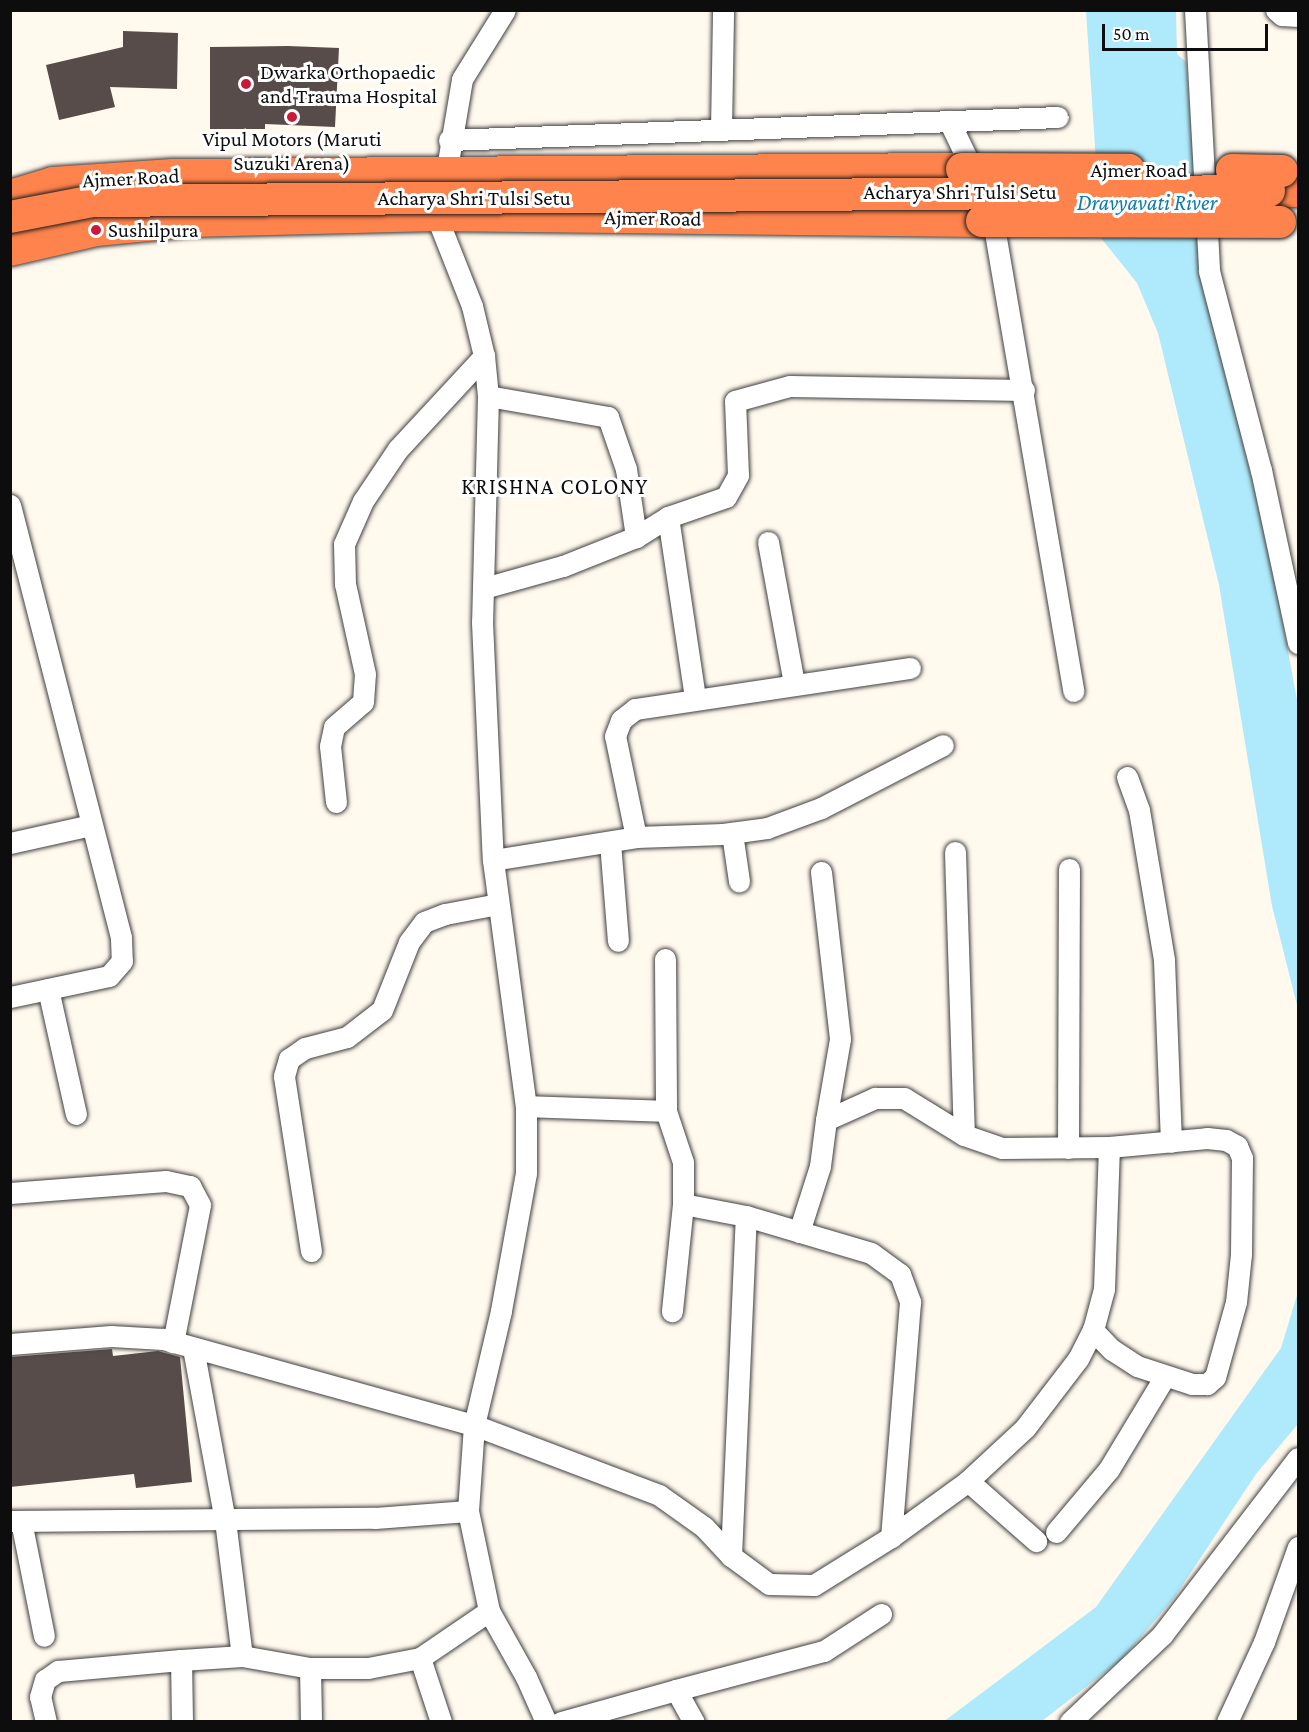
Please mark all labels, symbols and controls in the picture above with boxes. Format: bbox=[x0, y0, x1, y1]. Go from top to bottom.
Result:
scale bar bbox=[1105, 12, 1272, 50]
text: 50 m bbox=[1113, 24, 1150, 44]
place label: Dwarka Orthopaedic and Trauma Hospital bbox=[260, 59, 437, 109]
marker: Dwarka Orthopaedic and Trauma Hospital bbox=[237, 75, 255, 93]
marker: Vipul Motors (Maruti Suzuki Arena) bbox=[285, 110, 299, 124]
place label: Vipul Motors (Maruti Suzuki Arena) bbox=[203, 126, 381, 176]
street label: Ajmer Road bbox=[1090, 157, 1188, 183]
street label: Ajmer Road bbox=[82, 163, 180, 193]
street label: Acharya Shri Tulsi Setu bbox=[863, 179, 1057, 205]
street label: Acharya Shri Tulsi Setu bbox=[377, 185, 571, 211]
water label: Dravyavati River bbox=[1077, 190, 1217, 216]
street label: Ajmer Road bbox=[604, 205, 702, 231]
place label: Sushilpura bbox=[108, 217, 198, 243]
marker: Sushilpura bbox=[89, 223, 103, 237]
district label: KRISHNA COLONY bbox=[461, 474, 649, 500]

